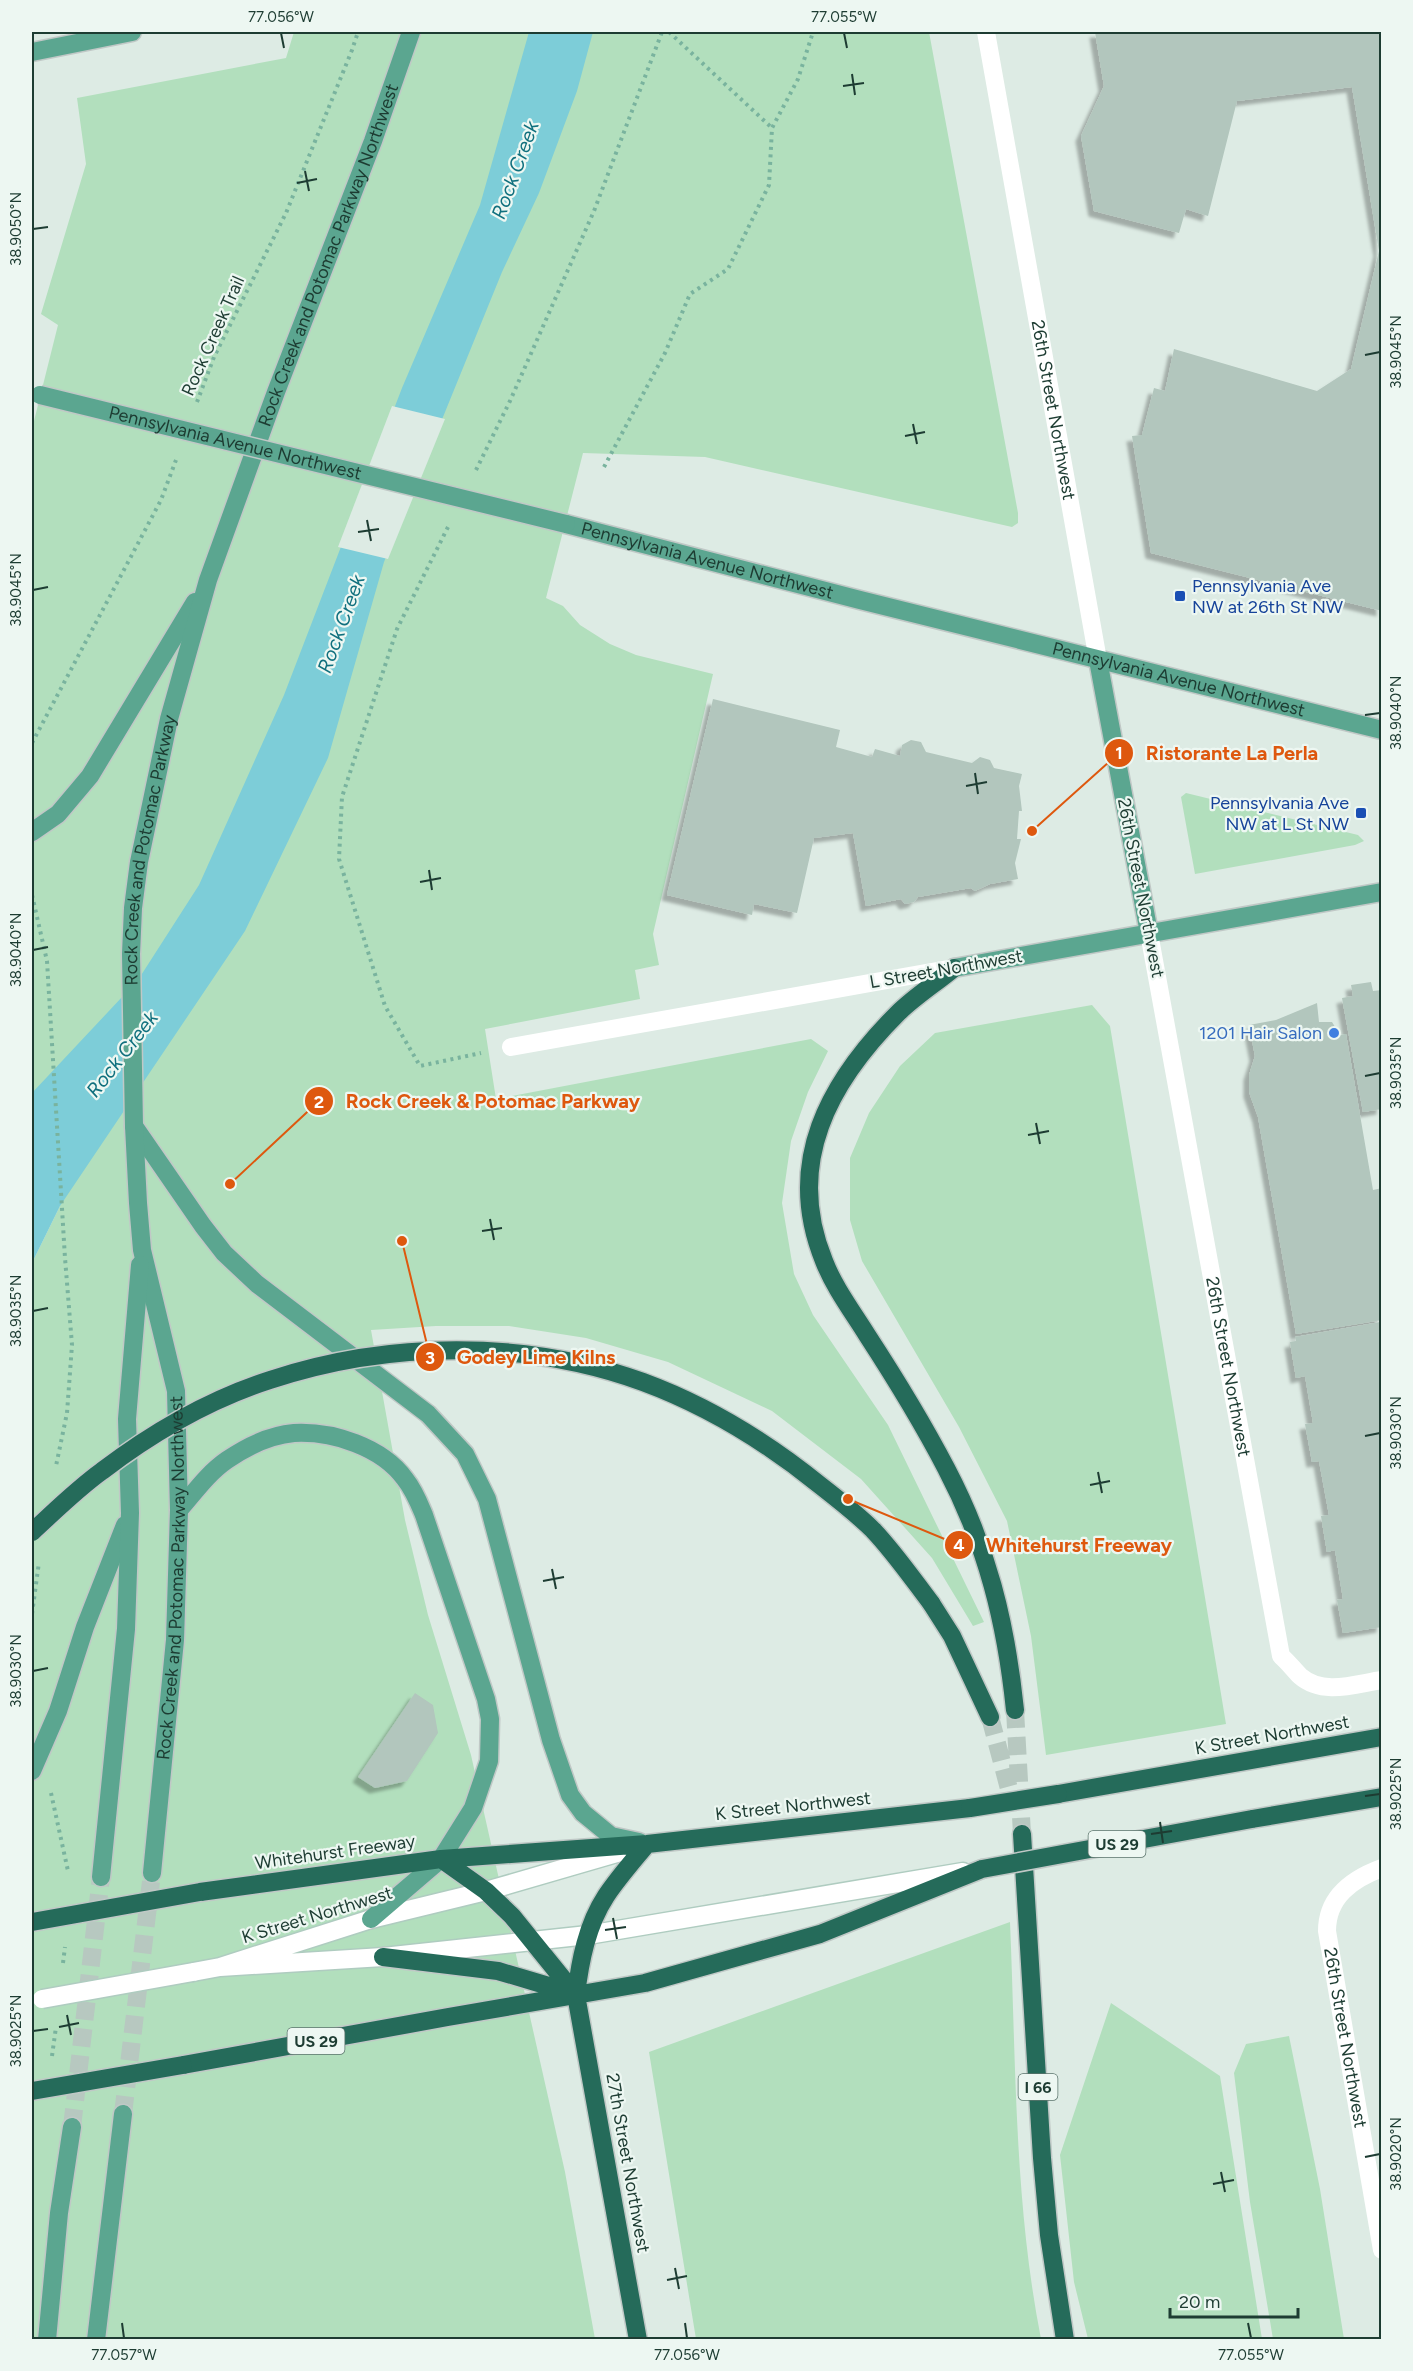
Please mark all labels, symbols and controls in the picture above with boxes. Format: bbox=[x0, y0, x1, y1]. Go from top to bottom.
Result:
text: 77.056°W bbox=[248, 8, 315, 26]
text: 77.055°W bbox=[811, 8, 878, 26]
street label: Rock Creek and Potomac Parkway Northwest bbox=[253, 81, 403, 429]
water label: Rock Creek bbox=[486, 117, 544, 222]
text: 38.9050°N bbox=[7, 192, 25, 266]
street label: Rock Creek Trail bbox=[177, 273, 249, 399]
text: 38.9045°N bbox=[1387, 315, 1405, 389]
street label: 26th Street Northwest bbox=[1027, 318, 1080, 502]
street label: Pennsylvania Avenue Northwest bbox=[106, 401, 364, 485]
street label: Pennsylvania Avenue Northwest bbox=[579, 517, 836, 604]
text: 38.9045°N bbox=[7, 553, 25, 627]
water label: Rock Creek bbox=[312, 571, 370, 676]
place label: Pennsylvania Ave NW at 26th St NW bbox=[1192, 575, 1344, 618]
marker: Pennsylvania Ave NW at 26th St NW bbox=[1173, 589, 1187, 603]
street label: Pennsylvania Avenue Northwest bbox=[1050, 637, 1307, 721]
text: 38.9040°N bbox=[1387, 676, 1405, 750]
street label: Rock Creek and Potomac Parkway bbox=[120, 712, 181, 986]
callout: Ristorante La Perla bbox=[1104, 734, 1331, 772]
text: Ristorante La Perla bbox=[1146, 741, 1318, 765]
text: 1 bbox=[1115, 742, 1123, 764]
place label: Pennsylvania Ave NW at L St NW bbox=[1210, 792, 1350, 835]
street label: 26th Street Northwest bbox=[1113, 796, 1169, 980]
marker: Pennsylvania Ave NW at L St NW bbox=[1354, 806, 1368, 820]
text: 38.9040°N bbox=[7, 913, 25, 987]
street label: L Street Northwest bbox=[868, 945, 1024, 993]
water label: Rock Creek bbox=[81, 1005, 164, 1102]
place label: 1201 Hair Salon bbox=[1199, 1022, 1322, 1044]
marker: 1201 Hair Salon bbox=[1327, 1026, 1341, 1040]
text: 38.9035°N bbox=[1387, 1037, 1405, 1109]
callout: Rock Creek & Potomac Parkway bbox=[304, 1082, 652, 1120]
text: Rock Creek & Potomac Parkway bbox=[346, 1089, 641, 1113]
text: 2 bbox=[314, 1091, 324, 1113]
text: 38.9035°N bbox=[7, 1275, 25, 1347]
street label: 26th Street Northwest bbox=[1201, 1275, 1255, 1459]
callout: Godey Lime Kilns bbox=[415, 1338, 628, 1376]
text: Godey Lime Kilns bbox=[457, 1345, 615, 1369]
text: 3 bbox=[425, 1347, 435, 1369]
street label: Rock Creek and Potomac Parkway Northwest bbox=[152, 1395, 190, 1761]
text: 38.9030°N bbox=[1387, 1396, 1405, 1470]
callout: Whitehurst Freeway bbox=[944, 1526, 1184, 1564]
text: Whitehurst Freeway bbox=[986, 1533, 1173, 1557]
text: 4 bbox=[953, 1534, 965, 1556]
text: 38.9030°N bbox=[7, 1634, 25, 1708]
street label: K Street Northwest bbox=[1193, 1711, 1351, 1759]
text: 38.9025°N bbox=[1387, 1758, 1405, 1830]
street label: K Street Northwest bbox=[714, 1787, 872, 1825]
street label: Whitehurst Freeway bbox=[254, 1830, 417, 1874]
road number: US 29 bbox=[1088, 1831, 1146, 1857]
street label: K Street Northwest bbox=[239, 1882, 395, 1948]
street label: 26th Street Northwest bbox=[1319, 1946, 1372, 2130]
text: 38.9025°N bbox=[7, 1995, 25, 2067]
road number: US 29 bbox=[288, 2028, 344, 2054]
street label: 27th Street Northwest bbox=[601, 2071, 655, 2255]
road number: I 66 bbox=[1018, 2074, 1058, 2100]
text: 38.9020°N bbox=[1387, 2117, 1405, 2191]
scale bar bbox=[1170, 2281, 1298, 2319]
text: 20 m bbox=[1179, 2291, 1220, 2313]
text: 77.057°W bbox=[91, 2346, 157, 2364]
text: 77.056°W bbox=[654, 2346, 721, 2364]
text: 77.055°W bbox=[1218, 2346, 1285, 2364]

